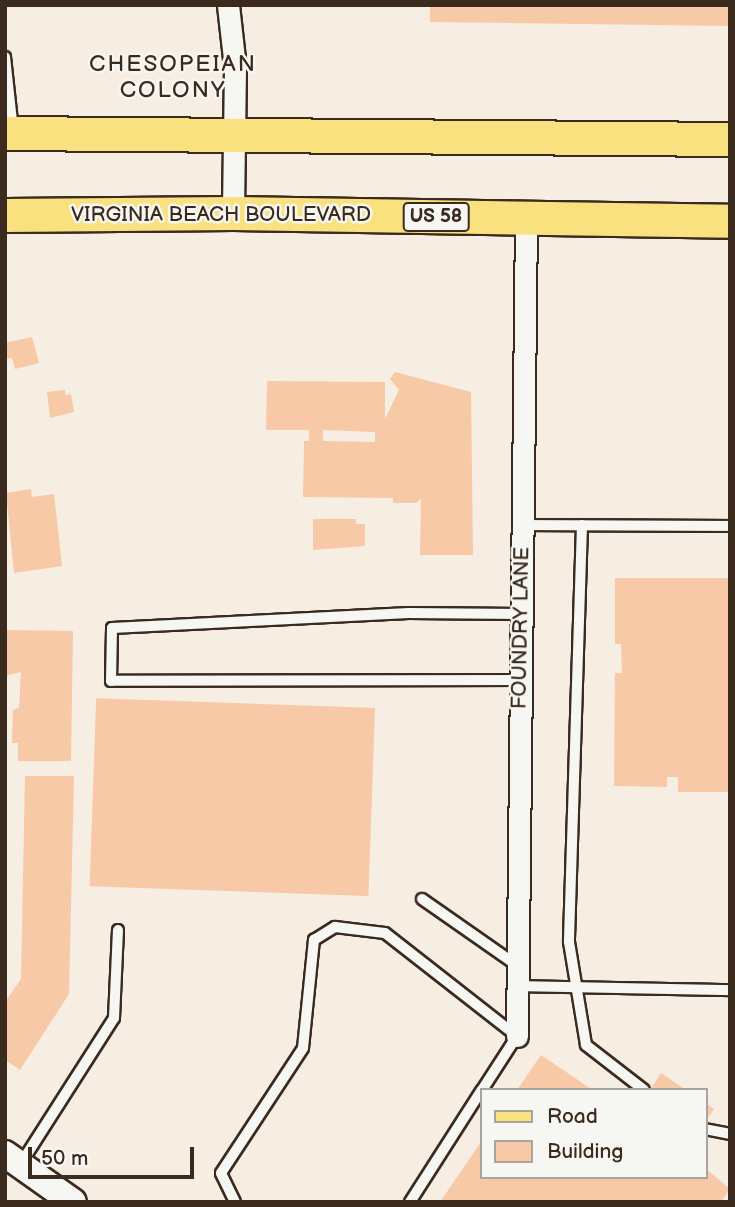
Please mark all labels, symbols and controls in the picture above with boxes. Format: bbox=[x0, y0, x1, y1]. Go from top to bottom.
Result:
district label: CHESOPEIAN COLONY bbox=[90, 50, 256, 104]
street label: VIRGINIA BEACH BOULEVARD bbox=[71, 202, 371, 228]
road number: US 58 bbox=[401, 202, 471, 232]
street label: FOUNDRY LANE bbox=[507, 547, 535, 709]
legend bbox=[480, 1088, 707, 1179]
text: Road bbox=[547, 1104, 598, 1129]
scale bar bbox=[32, 1134, 198, 1178]
text: Building bbox=[547, 1139, 623, 1164]
text: 50 m bbox=[41, 1146, 88, 1171]

